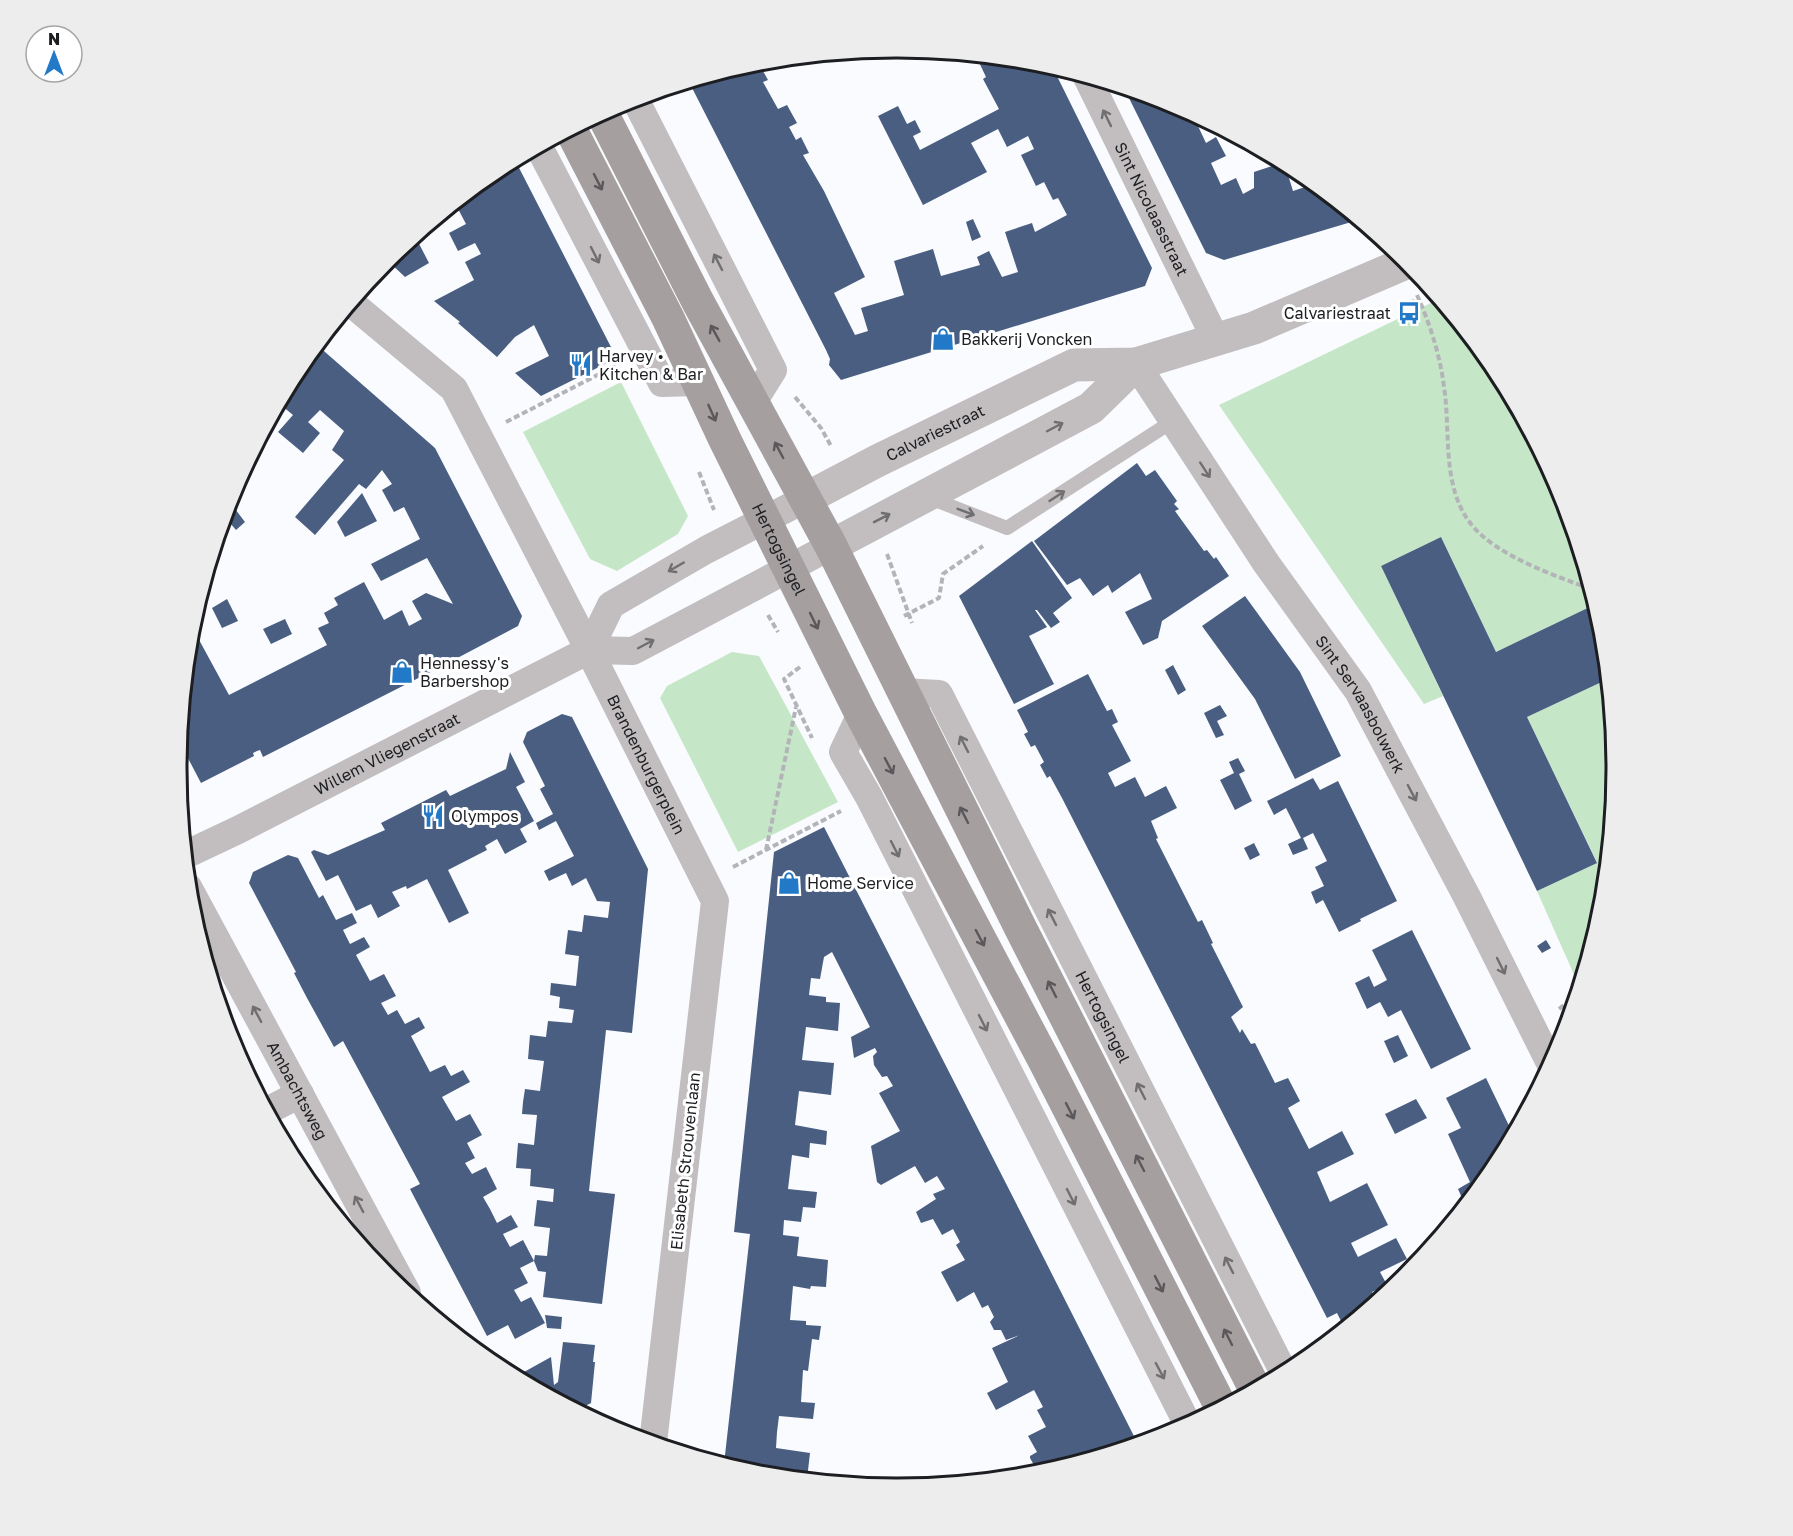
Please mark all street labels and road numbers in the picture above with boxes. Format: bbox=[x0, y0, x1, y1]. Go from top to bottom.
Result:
street label: Sint Nicolaasstraat bbox=[1110, 139, 1193, 279]
street label: Calvariestraat bbox=[882, 400, 988, 465]
street label: Hertogsingel bbox=[748, 500, 811, 599]
street label: Sint Servaasbolwerk bbox=[1311, 631, 1410, 777]
street label: Brandenburgerplein bbox=[603, 691, 690, 838]
street label: Willem Vliegenstraat bbox=[311, 708, 463, 799]
street label: Hertogsingel bbox=[1071, 967, 1135, 1066]
street label: Ambachtsweg bbox=[263, 1038, 332, 1143]
street label: Elisabeth Strouvenlaan bbox=[666, 1071, 704, 1251]

